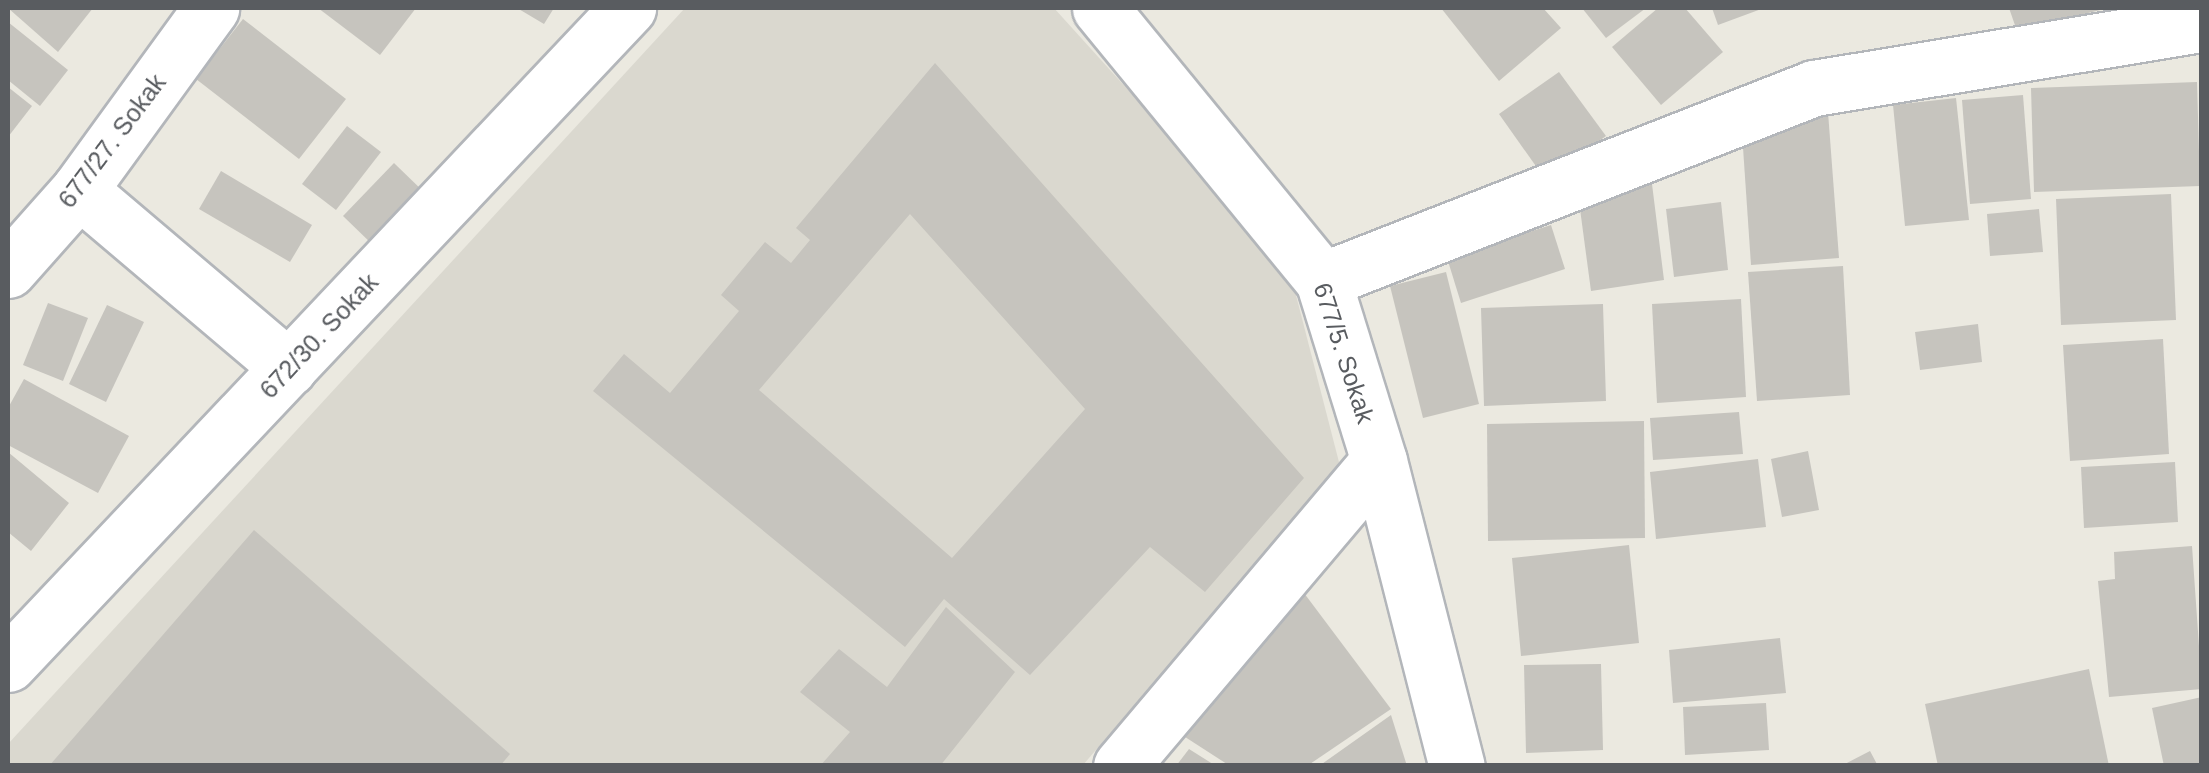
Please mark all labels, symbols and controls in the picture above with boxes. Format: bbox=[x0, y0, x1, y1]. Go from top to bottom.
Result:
street label: 677/27. Sokak bbox=[52, 68, 172, 214]
street label: 672/30. Sokak bbox=[254, 267, 384, 405]
street label: 677/5. Sokak bbox=[1307, 279, 1381, 427]

